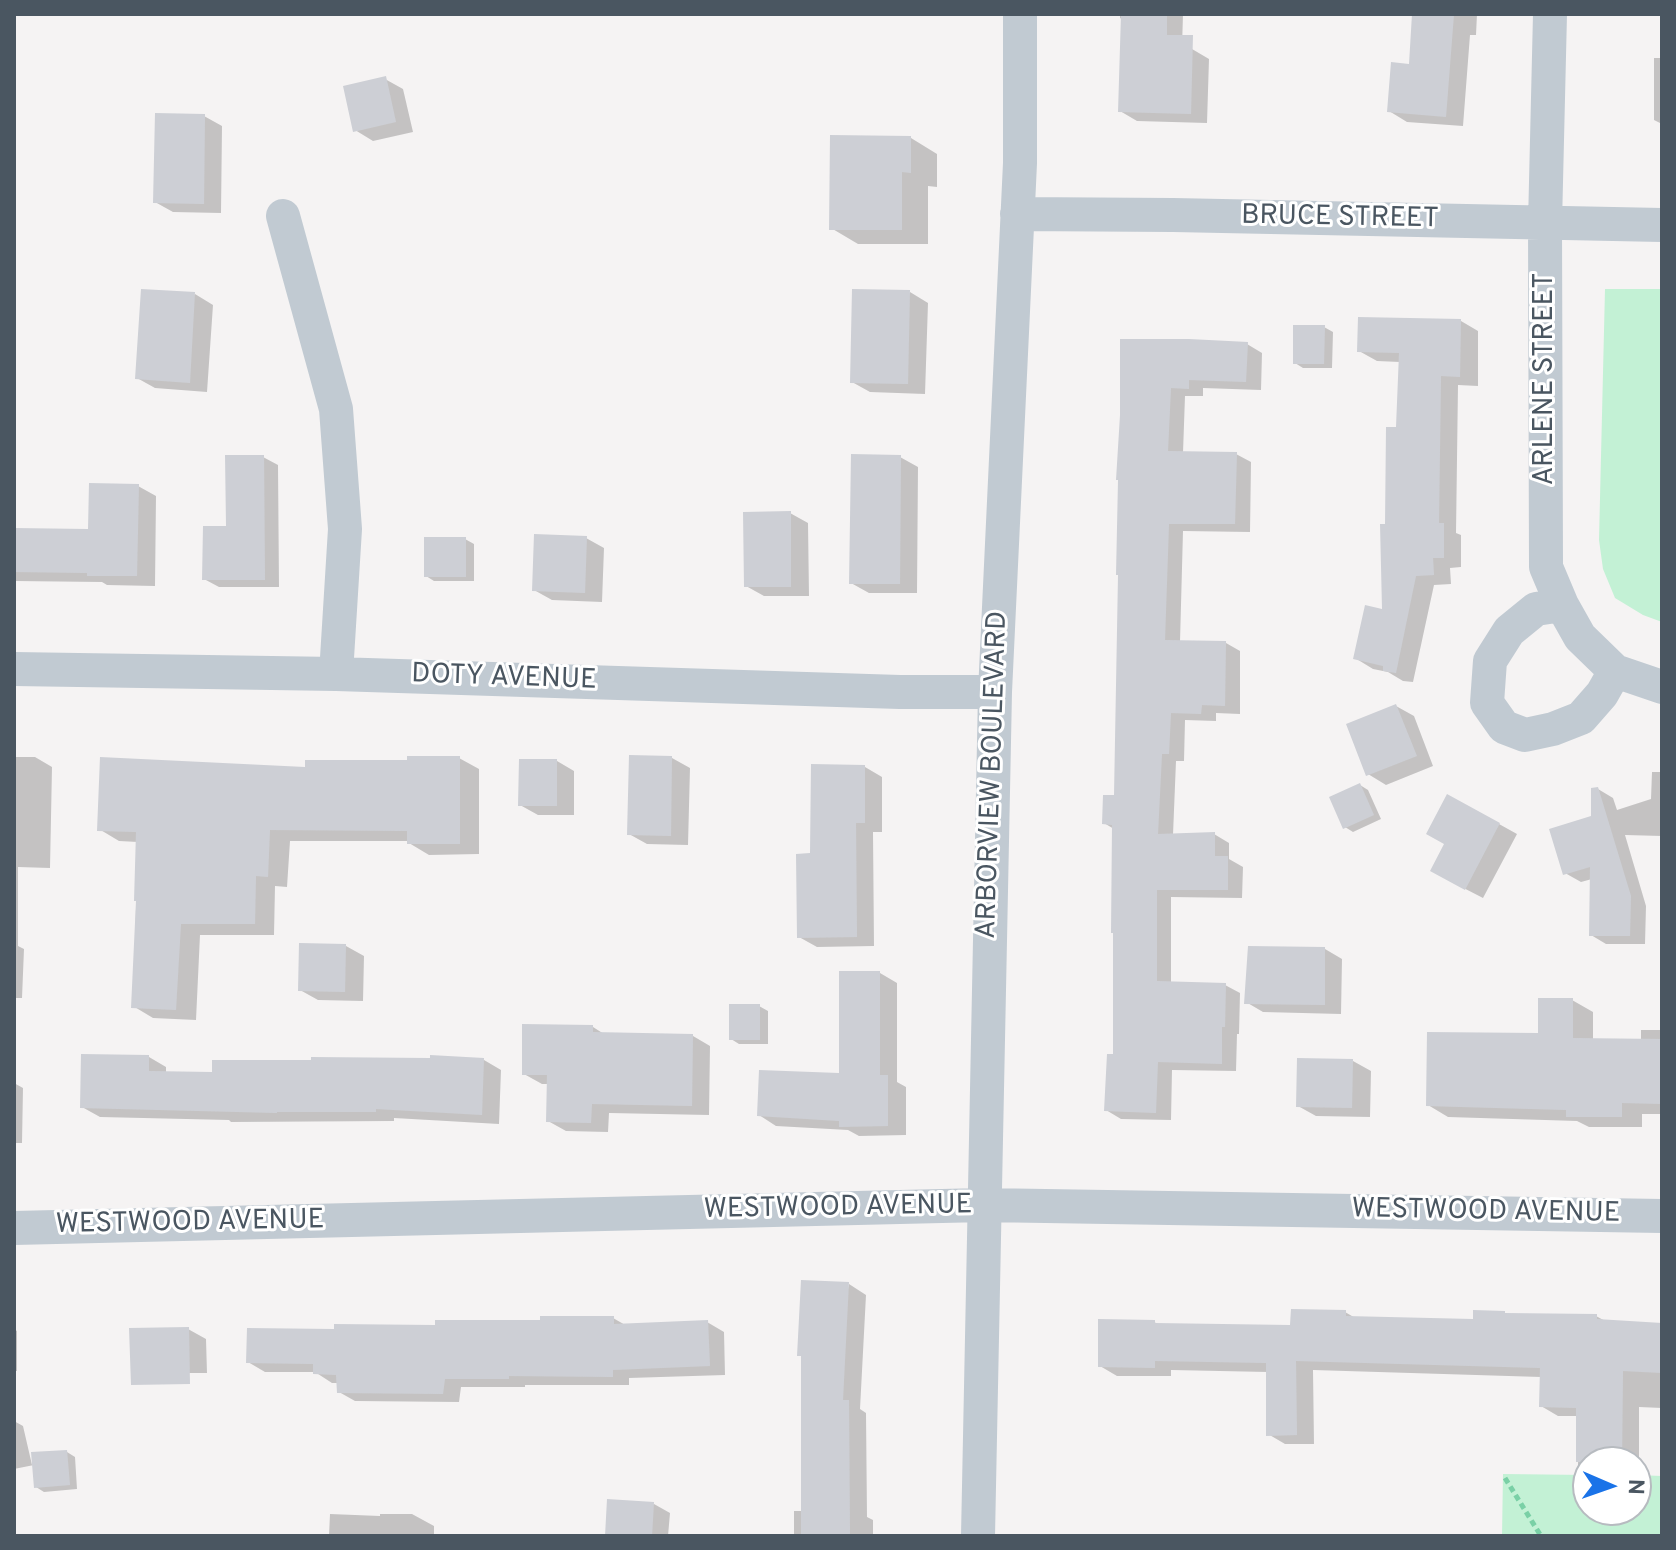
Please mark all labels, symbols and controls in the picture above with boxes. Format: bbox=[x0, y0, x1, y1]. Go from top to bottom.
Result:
street label: BRUCE STREET bbox=[1241, 200, 1439, 238]
street label: ARLENE STREET bbox=[1529, 272, 1563, 486]
street label: ARBORVIEW BOULEVARD bbox=[971, 610, 1017, 940]
street label: DOTY AVENUE bbox=[411, 659, 597, 699]
street label: WESTWOOD AVENUE bbox=[703, 1190, 973, 1228]
street label: WESTWOOD AVENUE bbox=[1351, 1194, 1621, 1232]
street label: WESTWOOD AVENUE bbox=[55, 1205, 325, 1243]
north arrow bbox=[1572, 1446, 1652, 1526]
text: N bbox=[1621, 1478, 1648, 1495]

